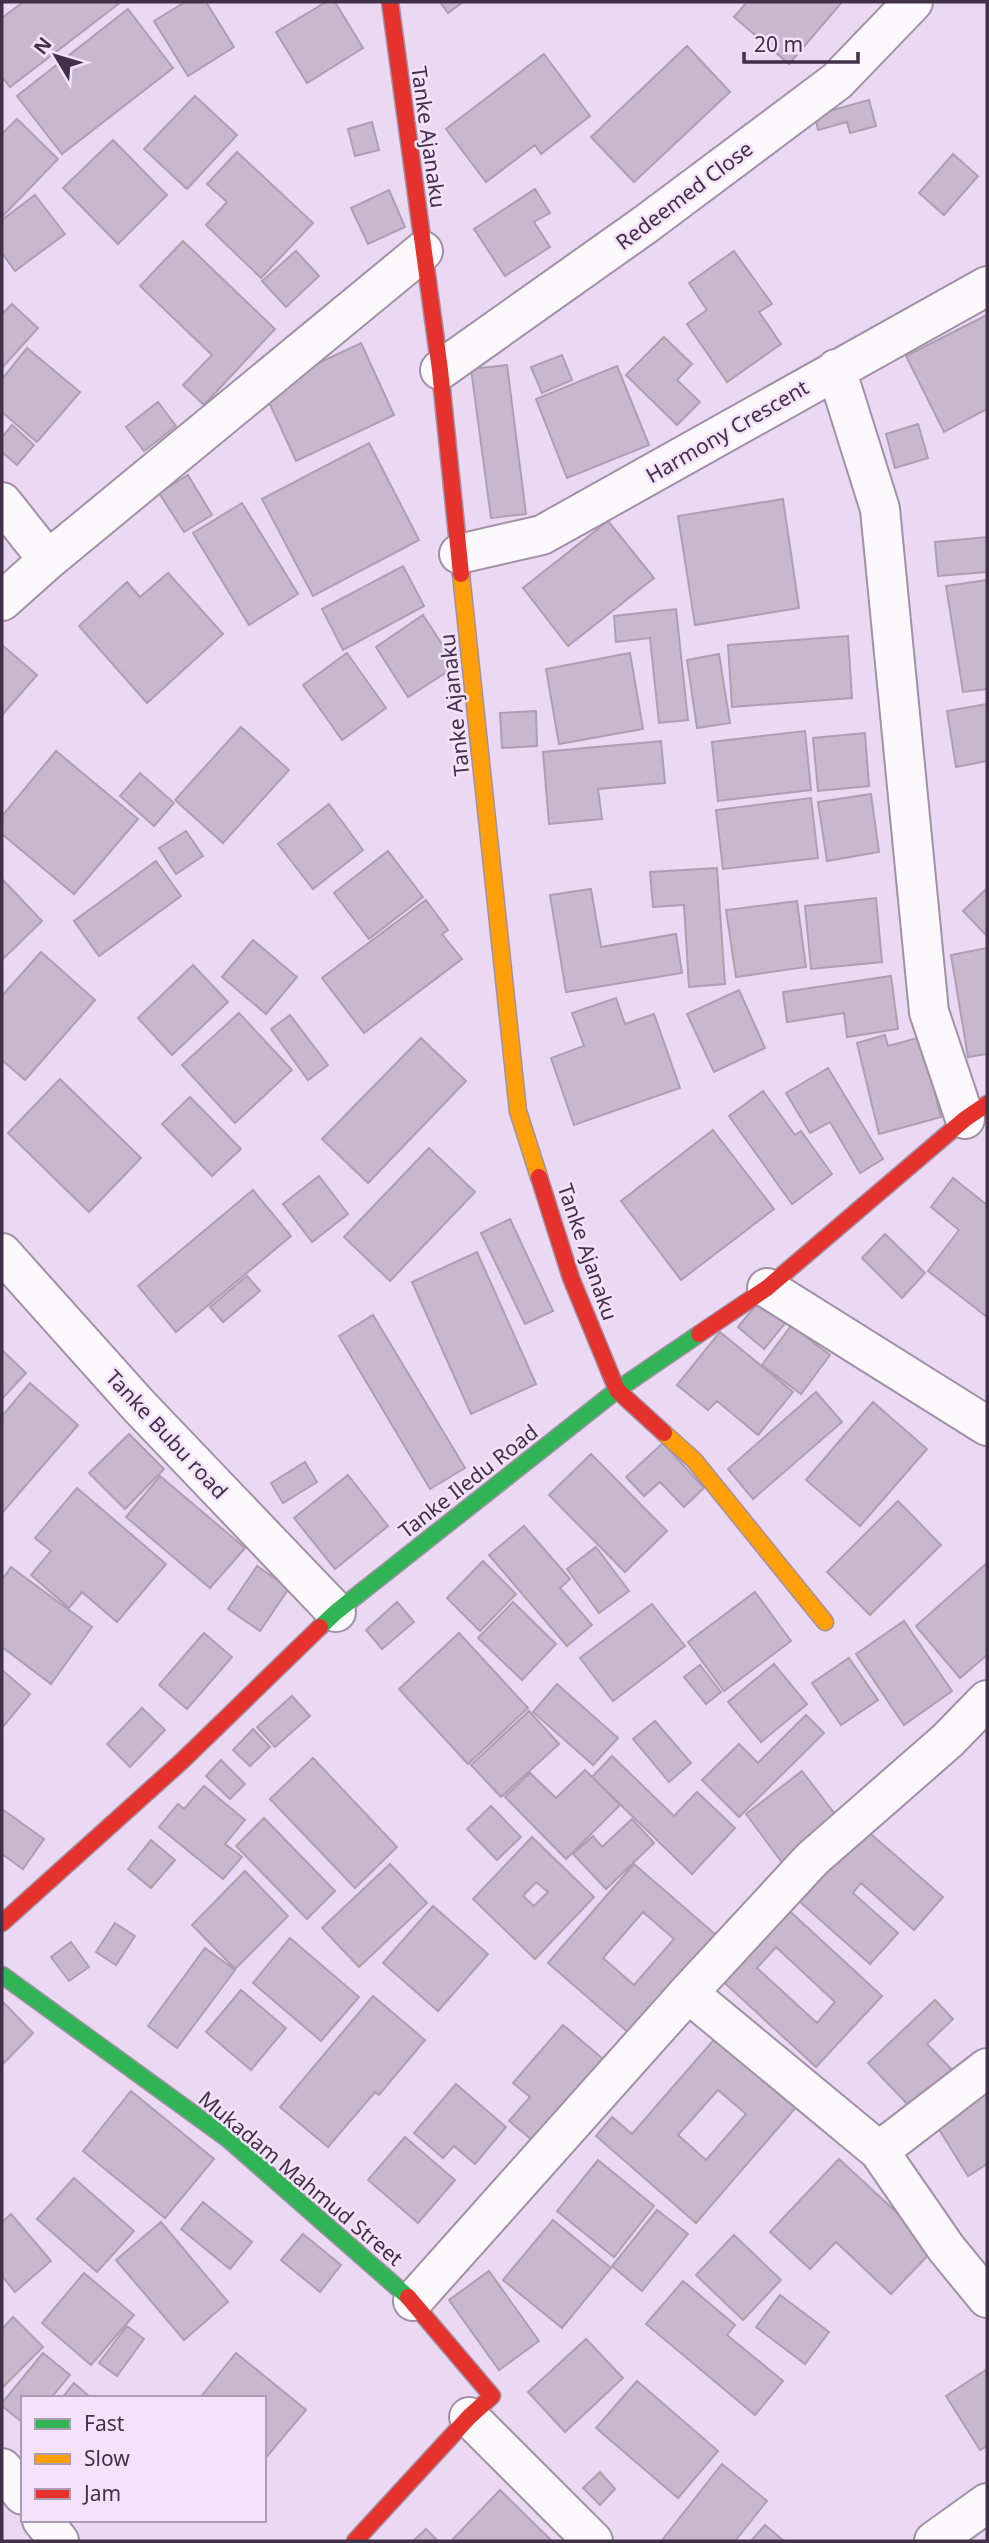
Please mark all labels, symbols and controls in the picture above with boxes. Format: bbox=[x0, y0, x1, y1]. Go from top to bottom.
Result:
north arrow bbox=[21, 21, 91, 91]
scale bar bbox=[744, 21, 858, 65]
text: 20 m bbox=[754, 30, 803, 58]
text: N bbox=[28, 31, 58, 60]
street label: Tanke Ajanaku bbox=[405, 64, 453, 210]
street label: Redeemed Close bbox=[610, 134, 758, 256]
street label: Harmony Crescent bbox=[641, 373, 814, 489]
street label: Tanke Ajanaku bbox=[433, 633, 475, 777]
street label: Tanke Ajanaku bbox=[552, 1180, 624, 1324]
street label: Tanke Bubu road bbox=[100, 1363, 234, 1505]
street label: Tanke Iledu Road bbox=[393, 1418, 543, 1544]
street label: Mukadam Mahmud Street bbox=[193, 2084, 409, 2272]
legend bbox=[21, 2396, 266, 2522]
text: Fast bbox=[84, 2409, 125, 2437]
text: Slow bbox=[84, 2444, 130, 2472]
text: Jam bbox=[82, 2479, 121, 2507]

